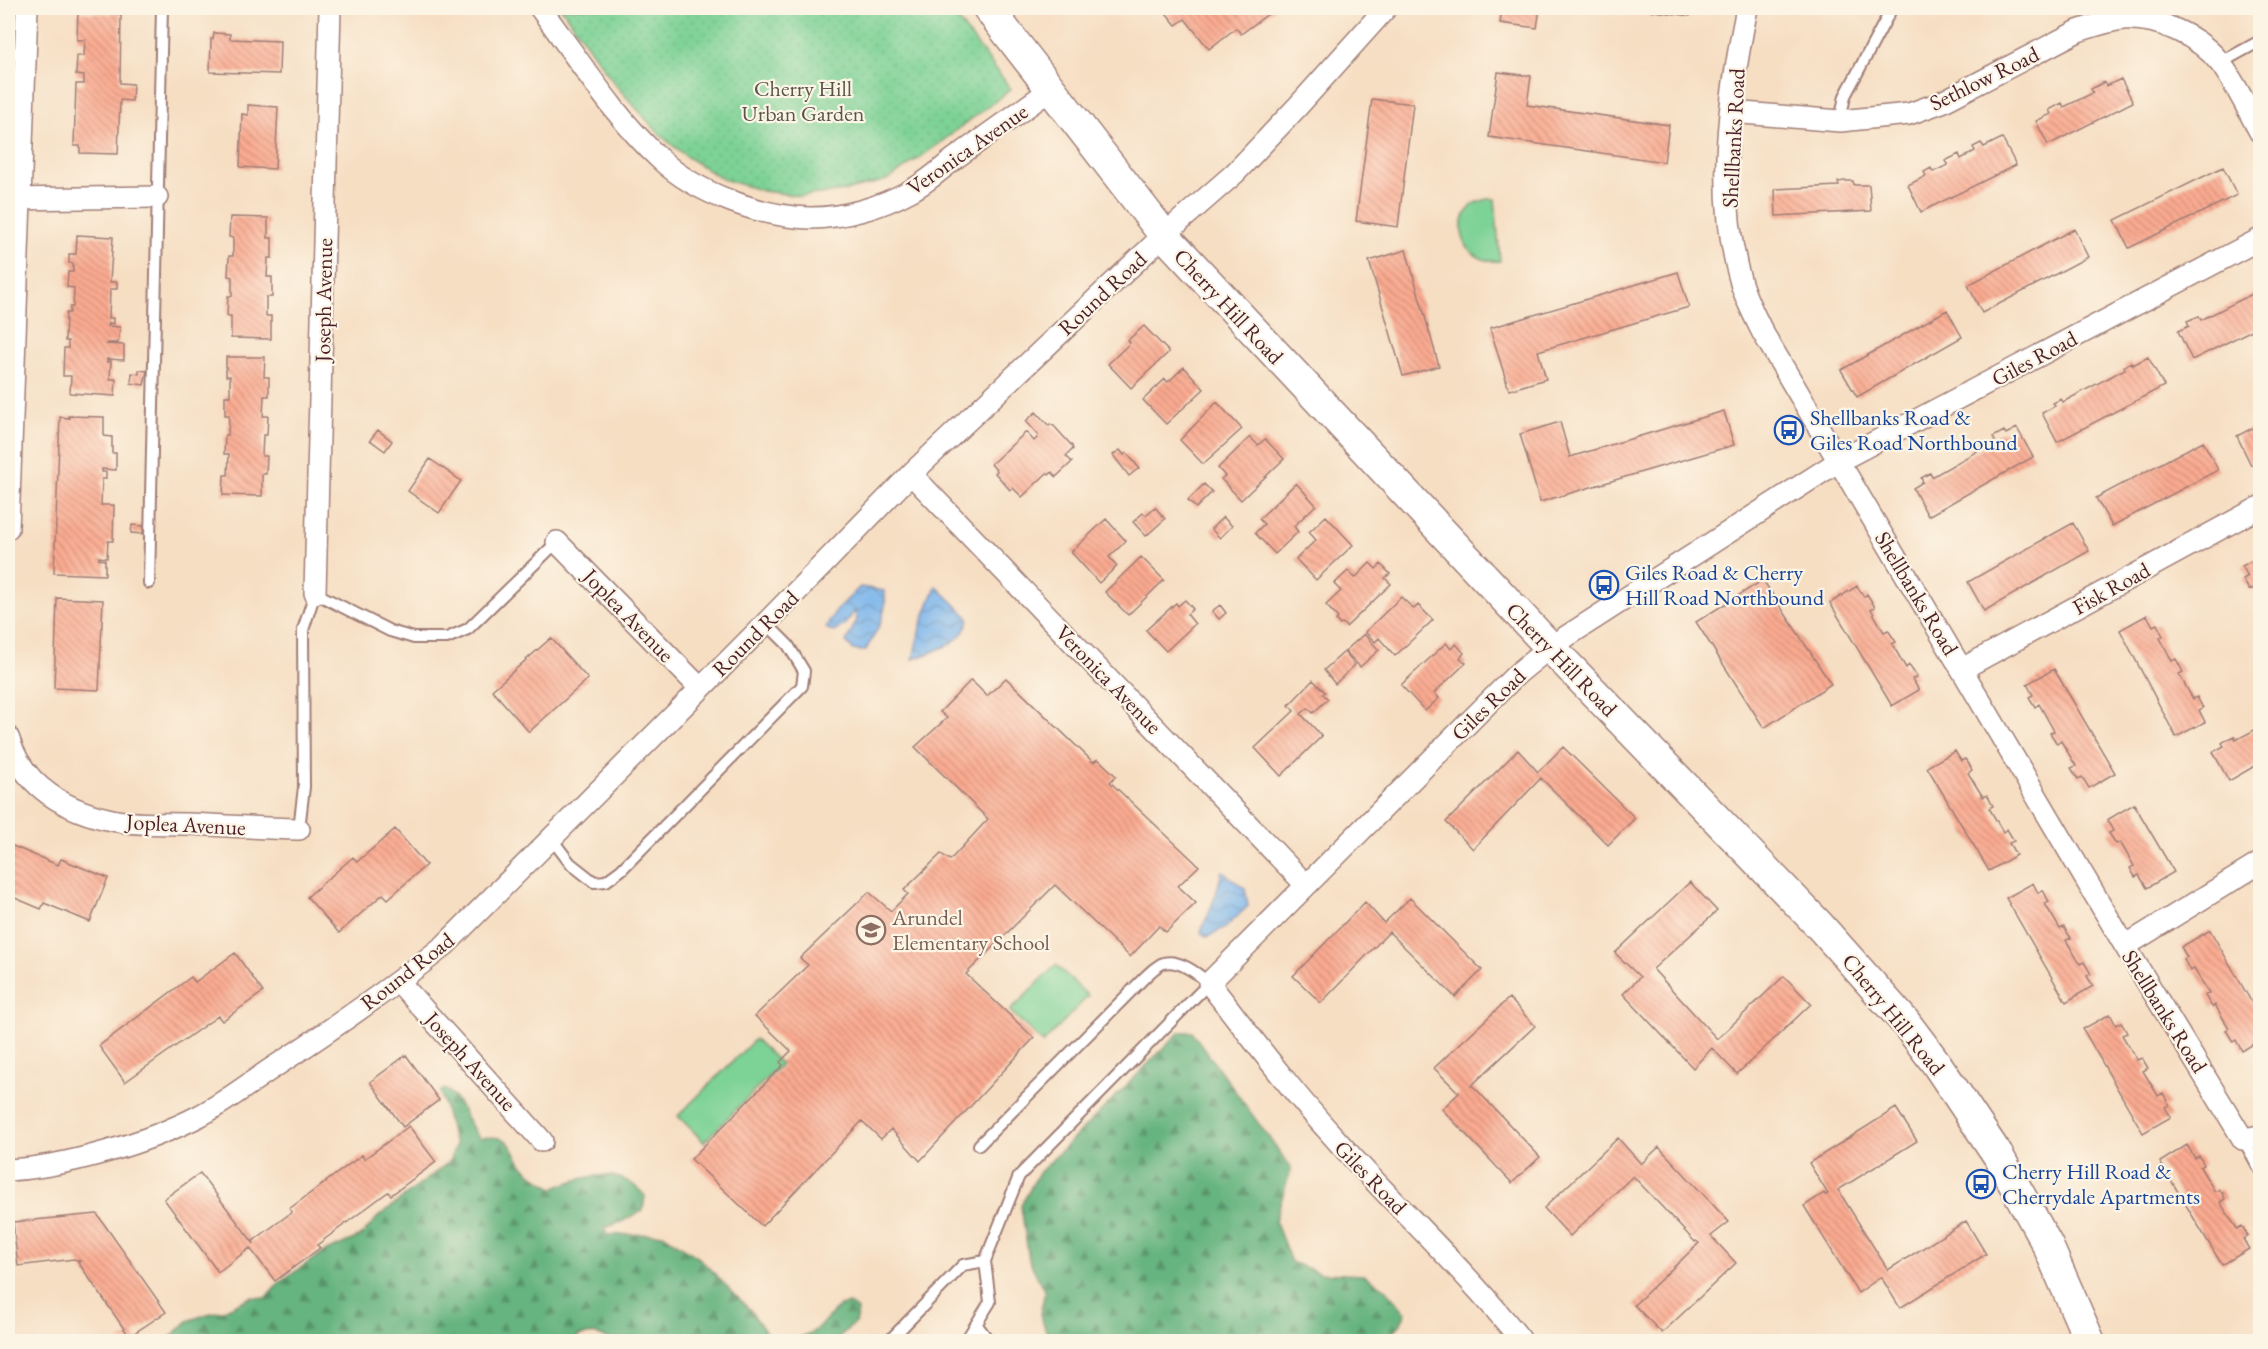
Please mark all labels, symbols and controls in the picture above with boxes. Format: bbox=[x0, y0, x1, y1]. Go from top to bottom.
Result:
street label: Sethlow Road bbox=[1925, 39, 2045, 117]
street label: Shellbanks Road bbox=[1715, 67, 1752, 209]
park label: Cherry Hill Urban Garden bbox=[742, 74, 865, 128]
street label: Veronica Avenue bbox=[901, 97, 1034, 202]
street label: Joseph Avenue bbox=[308, 237, 339, 364]
street label: Cherry Hill Road bbox=[1167, 242, 1290, 371]
street label: Round Road bbox=[1052, 244, 1154, 342]
street label: Giles Road bbox=[1986, 323, 2083, 393]
place label: Shellbanks Road & Giles Road Northbound bbox=[1810, 403, 2019, 457]
bus stop icon: Shellbanks Road & Giles Road Northbound bbox=[1773, 414, 1805, 446]
street label: Shellbanks Road bbox=[1868, 526, 1965, 661]
street label: Fisk Road bbox=[2067, 555, 2156, 622]
place label: Giles Road & Cherry Hill Road Northbound bbox=[1625, 558, 1825, 612]
street label: Joplea Avenue bbox=[575, 561, 681, 669]
bus stop icon: Giles Road & Cherry Hill Road Northbound bbox=[1588, 569, 1620, 601]
street label: Round Road bbox=[706, 583, 806, 683]
street label: Cherry Hill Road bbox=[1500, 596, 1624, 723]
street label: Veronica Avenue bbox=[1049, 618, 1168, 741]
street label: Giles Road bbox=[1445, 661, 1532, 747]
street label: Joplea Avenue bbox=[123, 807, 247, 842]
place label: Arundel Elementary School bbox=[891, 903, 1050, 957]
school or university icon: Arundel Elementary School bbox=[855, 914, 887, 946]
street label: Round Road bbox=[354, 925, 461, 1017]
street label: Shellbanks Road bbox=[2115, 944, 2214, 1079]
street label: Cherry Hill Road bbox=[1836, 947, 1952, 1082]
street label: Joseph Avenue bbox=[417, 1004, 523, 1117]
street label: Giles Road bbox=[1328, 1134, 1414, 1221]
place label: Cherry Hill Road & Cherrydale Apartments bbox=[2002, 1157, 2200, 1211]
bus stop icon: Cherry Hill Road & Cherrydale Apartments bbox=[1965, 1168, 1997, 1200]

